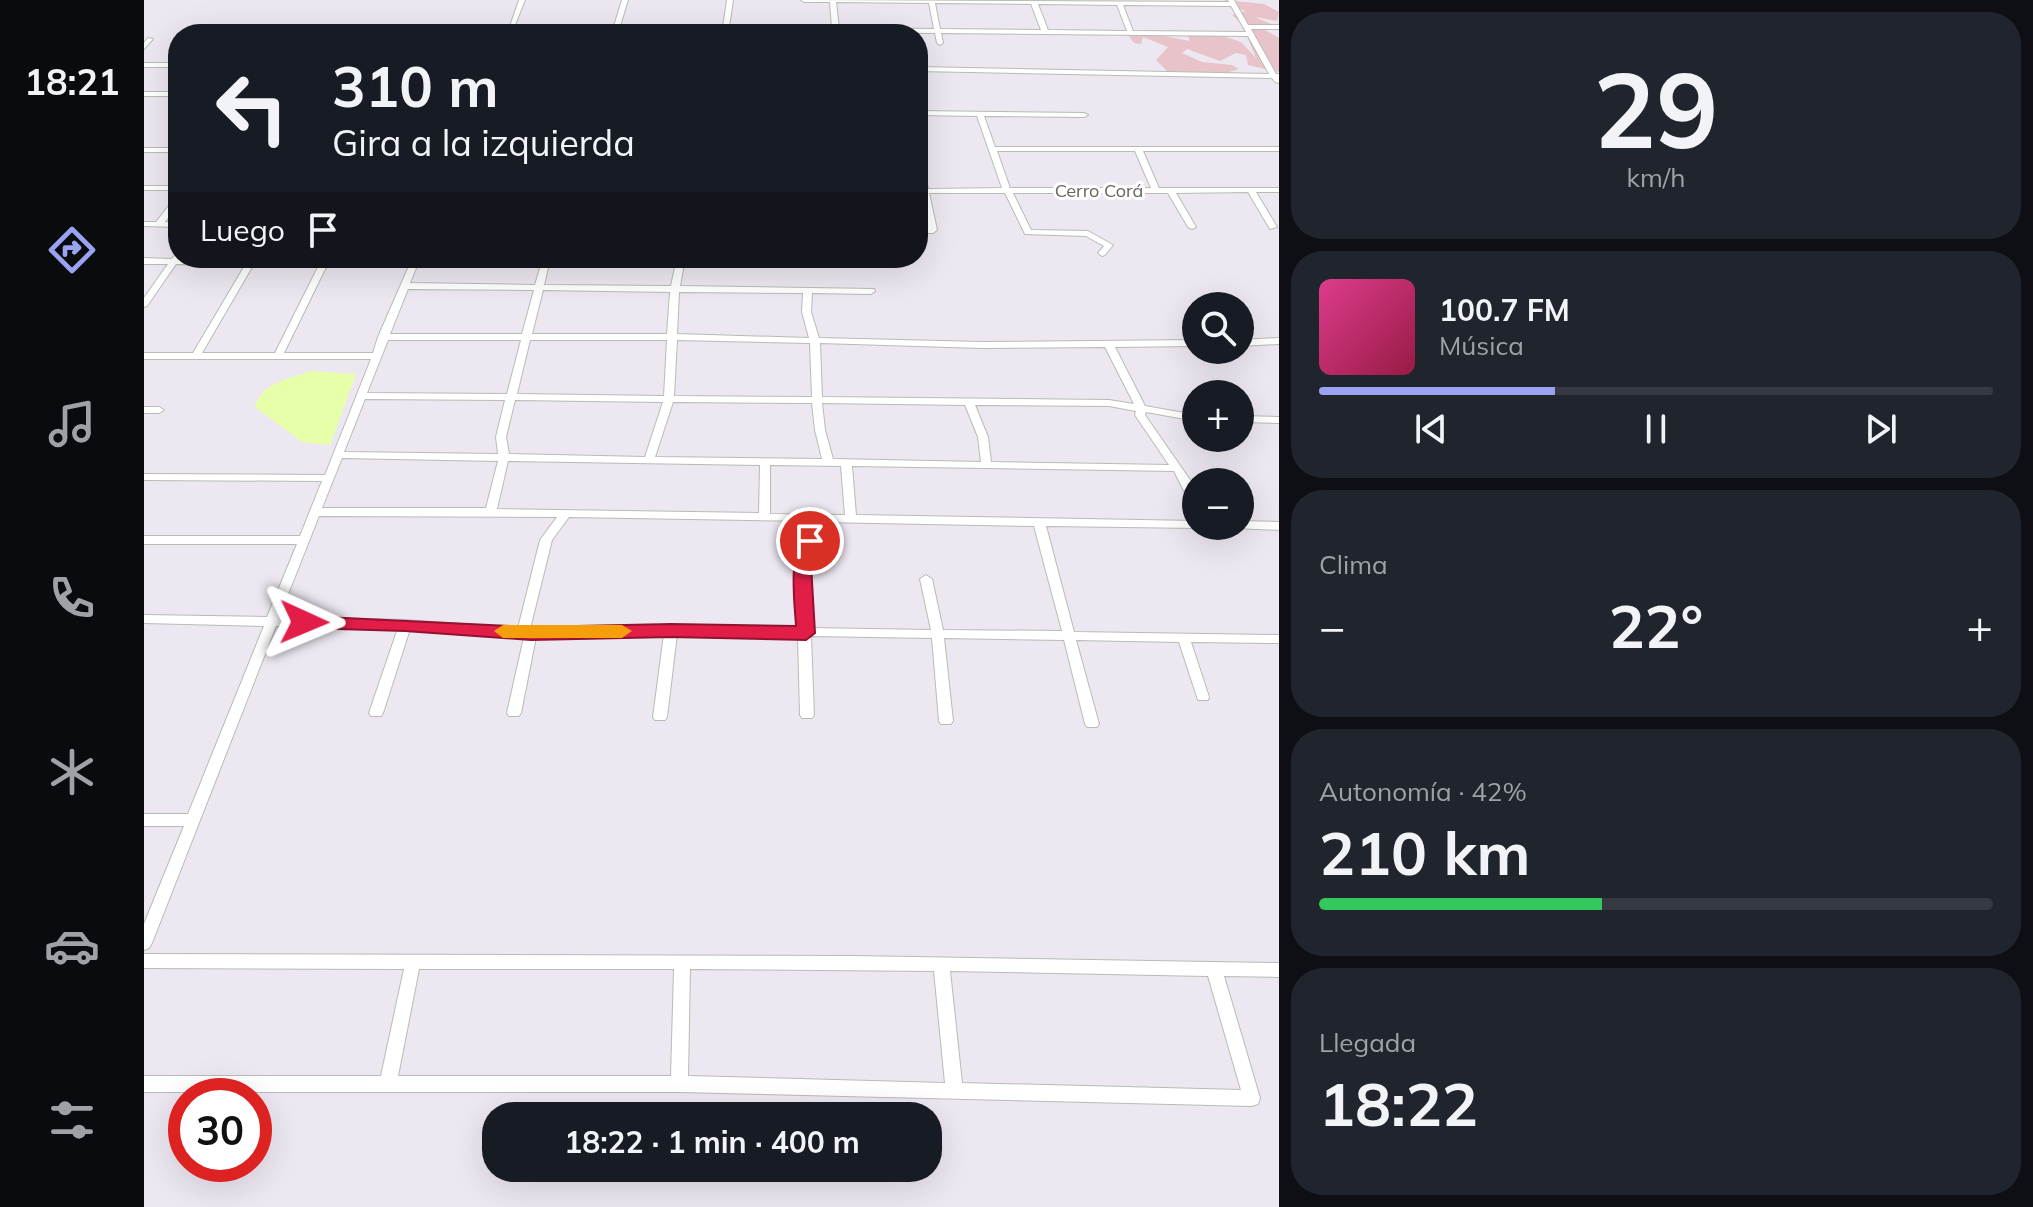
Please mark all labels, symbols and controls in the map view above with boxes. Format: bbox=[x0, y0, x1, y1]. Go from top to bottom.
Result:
text: 29 bbox=[1594, 43, 1718, 174]
text: 310 m bbox=[332, 51, 499, 121]
icon: left bbox=[200, 56, 304, 160]
text: 18:21 bbox=[24, 59, 120, 104]
text: Gira a la izquierda bbox=[332, 120, 635, 165]
text: km/h bbox=[1627, 161, 1685, 194]
street label: Cerro Corá bbox=[1055, 179, 1143, 202]
icon: arrive bbox=[301, 208, 345, 252]
text: Luego bbox=[200, 211, 285, 249]
icon: directions bbox=[44, 222, 100, 278]
text: 100.7 FM bbox=[1439, 291, 1570, 329]
map controls bbox=[1182, 292, 1254, 540]
button: search bbox=[1182, 292, 1254, 364]
text: Música bbox=[1439, 329, 1524, 362]
button: + bbox=[1182, 380, 1254, 452]
icon: music bbox=[44, 396, 100, 452]
icon: previous bbox=[1409, 407, 1453, 451]
icon: pause bbox=[1634, 407, 1678, 451]
icon: next bbox=[1859, 407, 1903, 451]
button: − bbox=[1182, 468, 1254, 540]
pin bbox=[776, 507, 844, 575]
icon: arrive bbox=[788, 519, 832, 563]
text: Clima bbox=[1319, 548, 1388, 581]
icon: phone bbox=[44, 570, 100, 626]
position arrow bbox=[262, 580, 346, 664]
text: 22° bbox=[1609, 588, 1703, 663]
text: − bbox=[1319, 599, 1345, 654]
text: + bbox=[1967, 599, 1993, 654]
icon: climate bbox=[44, 744, 100, 800]
text: Autonomía · 42% bbox=[1319, 775, 1527, 808]
text: 210 km bbox=[1319, 815, 1531, 890]
icon: car bbox=[44, 918, 100, 974]
text: Llegada bbox=[1319, 1026, 1416, 1059]
text: 18:22 bbox=[1319, 1066, 1478, 1141]
speed limit sign: 30 bbox=[168, 1078, 272, 1182]
icon: filters bbox=[44, 1092, 100, 1148]
text: 18:22 · 1 min · 400 m bbox=[564, 1123, 860, 1161]

